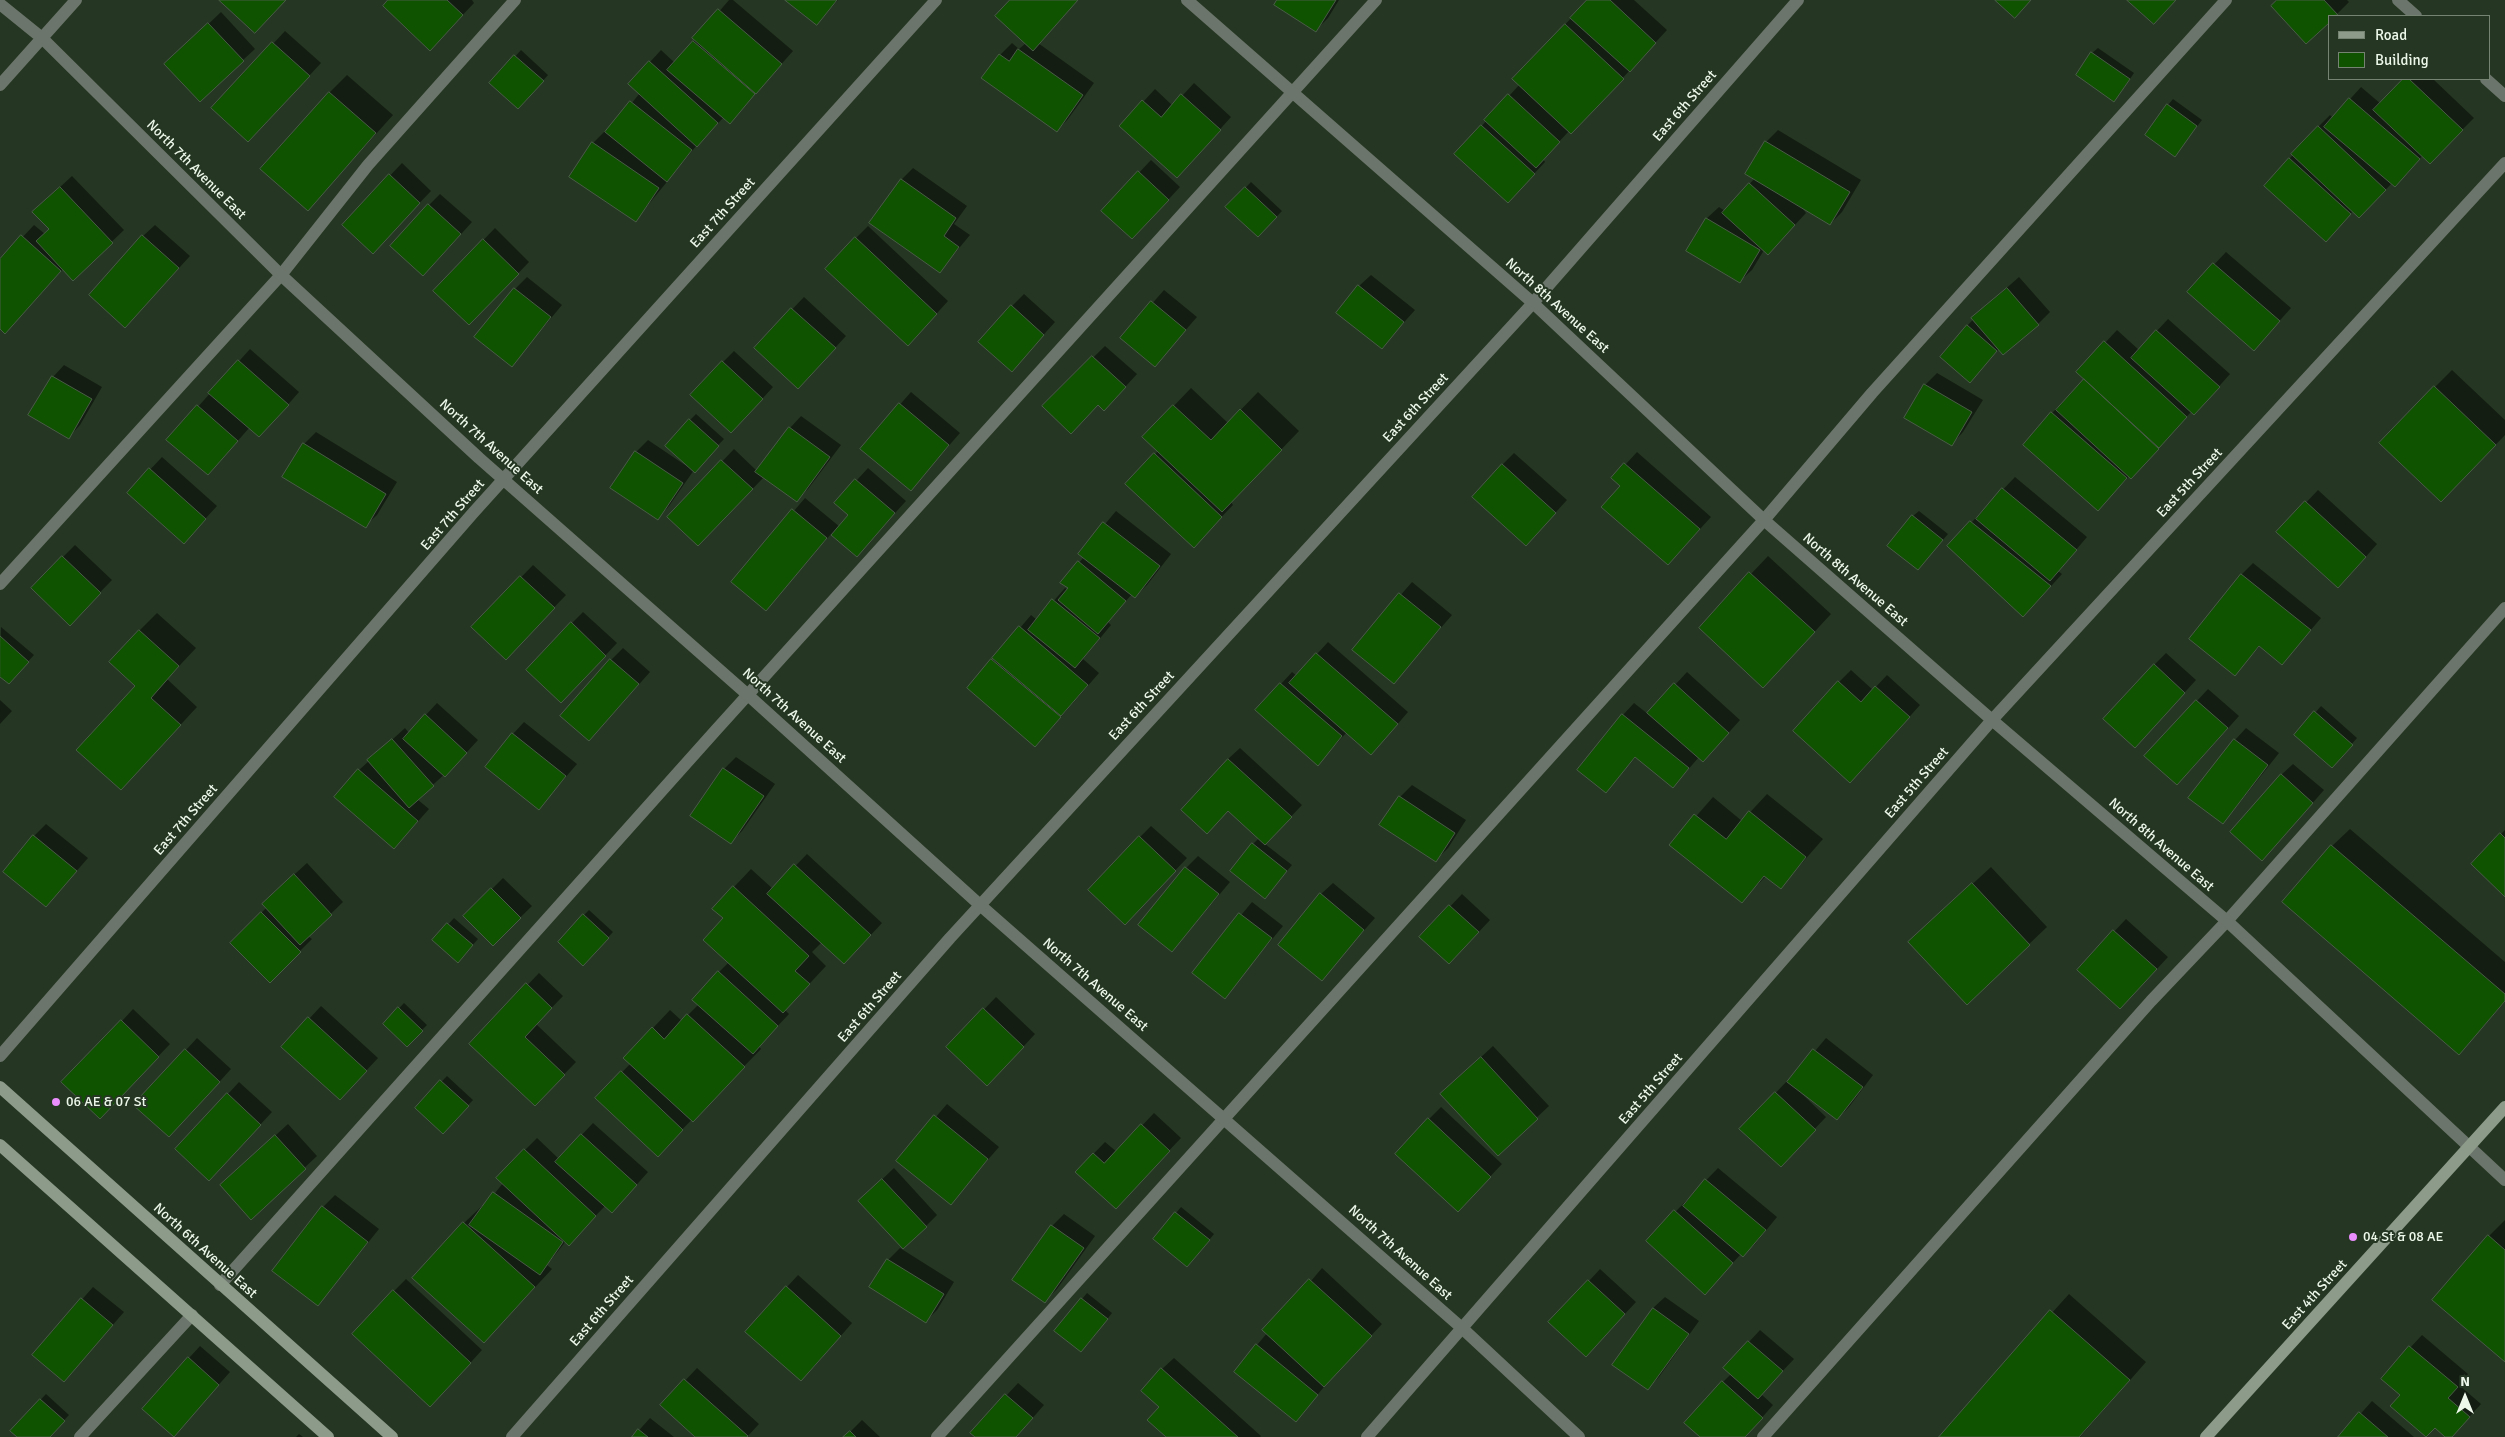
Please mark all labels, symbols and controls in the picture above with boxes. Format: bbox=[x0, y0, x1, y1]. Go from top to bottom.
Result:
legend bbox=[2328, 15, 2490, 80]
text: Road bbox=[2375, 26, 2407, 44]
text: Building bbox=[2375, 51, 2429, 69]
street label: East 6th Street bbox=[1650, 67, 1720, 145]
street label: North 7th Avenue East bbox=[143, 117, 249, 223]
street label: East 7th Street bbox=[687, 174, 759, 252]
street label: North 8th Avenue East bbox=[1502, 255, 1612, 357]
street label: East 6th Street bbox=[1380, 370, 1452, 446]
street label: North 7th Avenue East bbox=[436, 396, 546, 498]
street label: East 5th Street bbox=[2154, 445, 2226, 521]
street label: East 7th Street bbox=[418, 476, 488, 554]
street label: North 8th Avenue East bbox=[1799, 530, 1911, 630]
street label: North 7th Avenue East bbox=[739, 665, 849, 767]
street label: East 6th Street bbox=[1106, 668, 1178, 744]
street label: East 5th Street bbox=[1882, 744, 1952, 822]
street label: East 7th Street bbox=[151, 781, 221, 859]
street label: North 8th Avenue East bbox=[2105, 795, 2217, 895]
street label: North 7th Avenue East bbox=[1039, 935, 1151, 1035]
street label: East 6th Street bbox=[835, 968, 905, 1046]
street label: East 5th Street bbox=[1616, 1050, 1686, 1128]
place label: 06 AE & 07 St bbox=[66, 1094, 146, 1110]
marker: 06 AE & 07 St bbox=[50, 1096, 62, 1108]
street label: North 6th Avenue East bbox=[150, 1200, 260, 1302]
street label: North 7th Avenue East bbox=[1345, 1202, 1455, 1304]
place label: 04 St & 08 AE bbox=[2363, 1229, 2443, 1245]
marker: 04 St & 08 AE bbox=[2347, 1231, 2359, 1243]
street label: East 4th Street bbox=[2279, 1256, 2351, 1334]
street label: East 6th Street bbox=[567, 1272, 637, 1350]
north arrow bbox=[2440, 1372, 2490, 1422]
text: N bbox=[2460, 1373, 2470, 1390]

